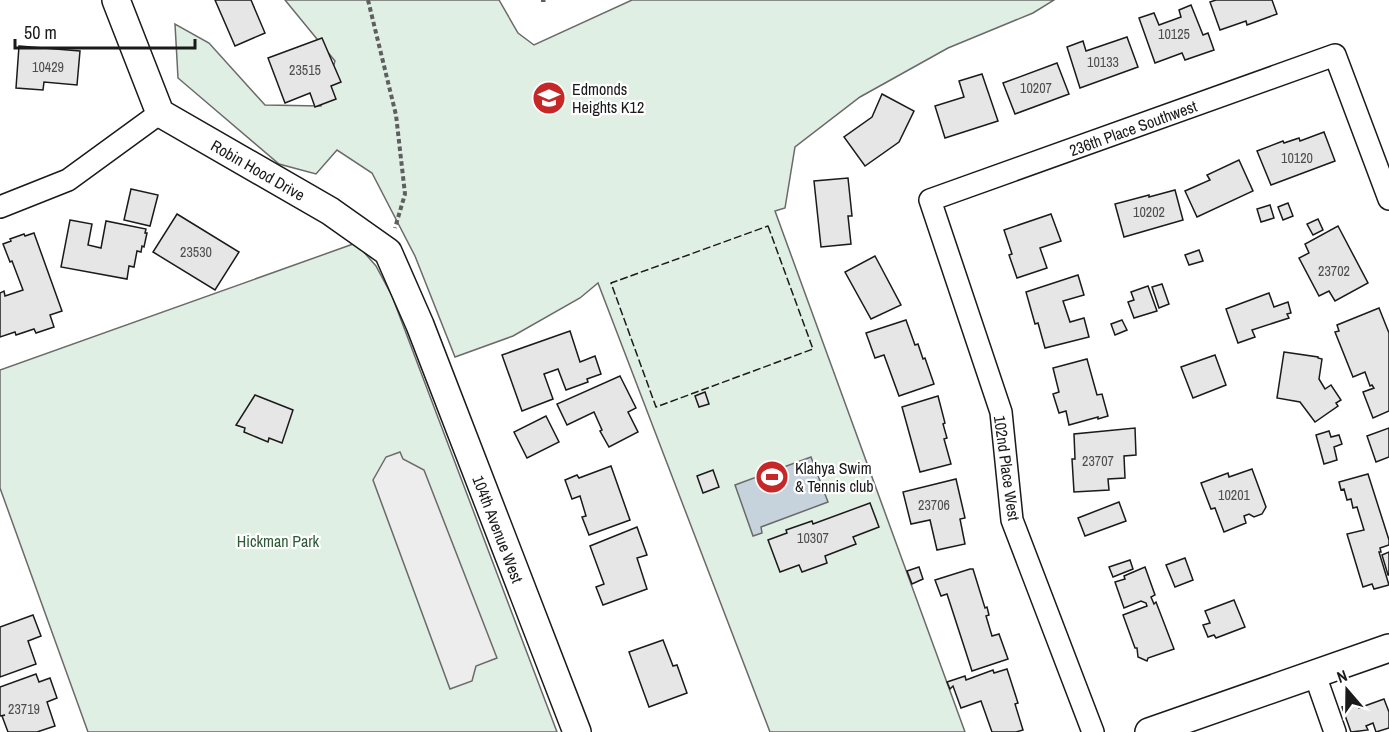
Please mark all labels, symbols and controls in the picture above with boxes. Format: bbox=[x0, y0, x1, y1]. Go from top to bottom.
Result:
scale bar bbox=[15, 12, 195, 50]
text: 50 m bbox=[24, 20, 57, 45]
house number: 10125 bbox=[1158, 25, 1190, 43]
house number: 10133 bbox=[1087, 53, 1119, 71]
house number: 10429 bbox=[32, 58, 64, 76]
house number: 23515 bbox=[289, 61, 321, 79]
place label: Edmonds Heights K12 bbox=[572, 78, 644, 118]
house number: 10207 bbox=[1020, 79, 1052, 97]
school or university icon: Edmonds Heights K12 bbox=[531, 80, 567, 116]
street label: 236th Place Southwest bbox=[1066, 95, 1200, 161]
street label: Robin Hood Drive bbox=[207, 134, 309, 206]
house number: 10120 bbox=[1281, 149, 1313, 167]
house number: 10202 bbox=[1133, 203, 1165, 221]
house number: 23530 bbox=[180, 243, 212, 261]
house number: 23702 bbox=[1318, 262, 1350, 280]
street label: 102nd Place West bbox=[989, 414, 1025, 522]
house number: 23707 bbox=[1082, 452, 1114, 470]
place label: Klahya Swim & Tennis club bbox=[795, 457, 874, 497]
sports icon: Klahya Swim & Tennis club bbox=[754, 459, 790, 495]
street label: 104th Avenue West bbox=[467, 472, 529, 586]
house number: 10201 bbox=[1218, 486, 1251, 504]
house number: 23706 bbox=[918, 496, 950, 514]
house number: 10307 bbox=[797, 529, 829, 547]
park label: Hickman Park bbox=[237, 530, 320, 552]
north arrow bbox=[1317, 660, 1377, 720]
text: N bbox=[1334, 664, 1350, 688]
house number: 23719 bbox=[8, 700, 40, 718]

